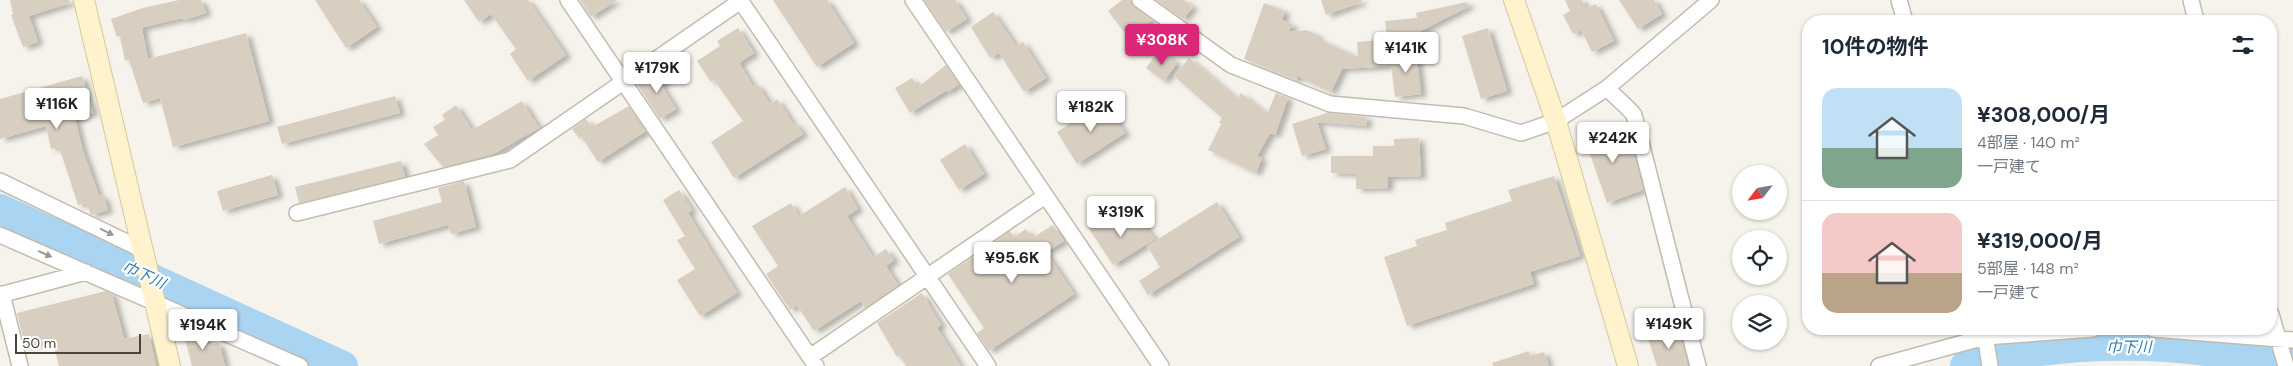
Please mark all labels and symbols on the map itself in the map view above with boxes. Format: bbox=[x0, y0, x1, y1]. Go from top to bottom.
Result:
pin: ¥308K bbox=[1127, 23, 1197, 66]
pin: ¥141K bbox=[1371, 32, 1441, 74]
pin: ¥179K bbox=[622, 52, 692, 94]
pin: ¥116K bbox=[22, 88, 92, 130]
pin: ¥182K bbox=[1056, 90, 1126, 133]
pin: ¥242K bbox=[1578, 121, 1648, 164]
north arrow bbox=[1732, 165, 1788, 220]
pin: ¥319K bbox=[1086, 196, 1156, 238]
one-way arrow bbox=[100, 228, 114, 236]
pin: ¥95.6K bbox=[971, 242, 1053, 284]
one-way arrow bbox=[38, 251, 52, 259]
water label: 巾下川 bbox=[119, 256, 170, 294]
pin: ¥194K bbox=[168, 308, 238, 351]
pin: ¥149K bbox=[1634, 308, 1704, 350]
scale bar bbox=[15, 331, 141, 354]
water label: 巾下川 bbox=[2106, 337, 2153, 357]

